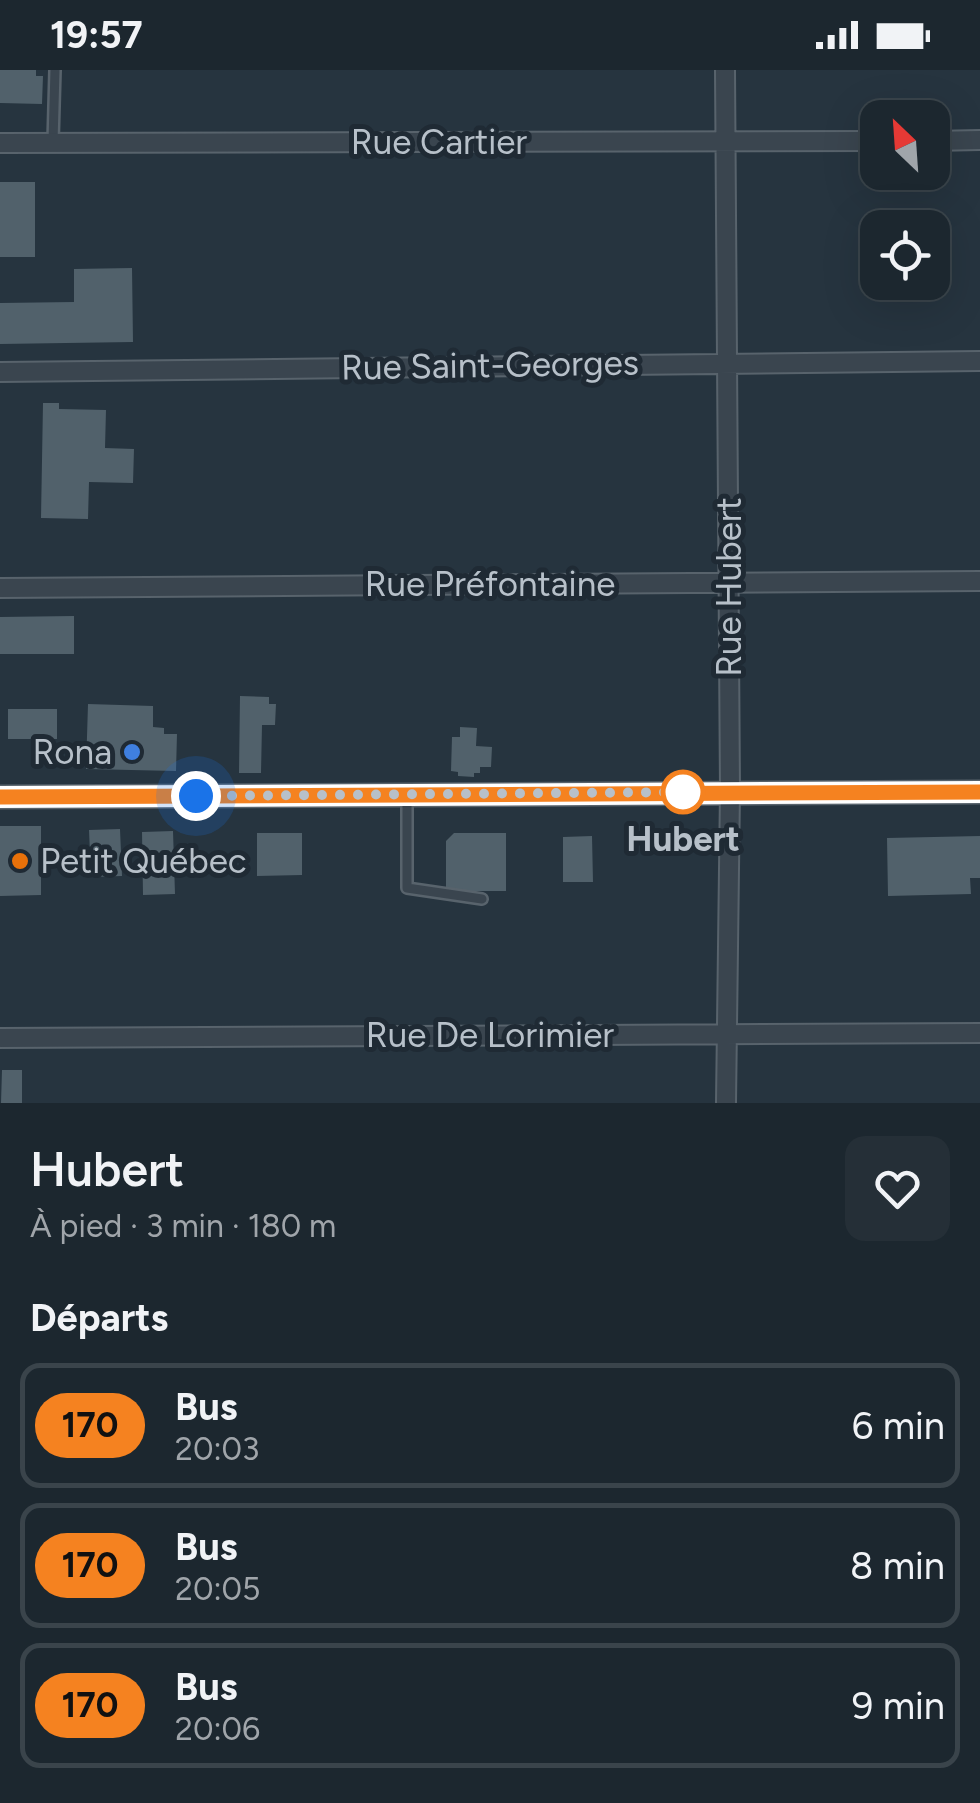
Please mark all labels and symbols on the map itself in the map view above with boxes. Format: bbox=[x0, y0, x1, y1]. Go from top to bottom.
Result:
north arrow bbox=[860, 100, 950, 190]
street label: Rue Cartier bbox=[351, 121, 527, 163]
street label: Rue Saint-Georges bbox=[341, 341, 639, 389]
street label: Rue Hubert bbox=[708, 497, 750, 677]
street label: Rue Préfontaine bbox=[365, 563, 615, 605]
place label: Rona bbox=[32, 731, 112, 773]
marker: Rona bbox=[121, 741, 143, 763]
your location bbox=[171, 771, 221, 821]
marker: Hubert bbox=[662, 771, 704, 813]
place label: Hubert bbox=[626, 818, 740, 860]
place label: Petit Québec bbox=[40, 840, 247, 882]
marker: Petit Québec bbox=[9, 850, 31, 872]
street label: Rue De Lorimier bbox=[366, 1014, 614, 1056]

